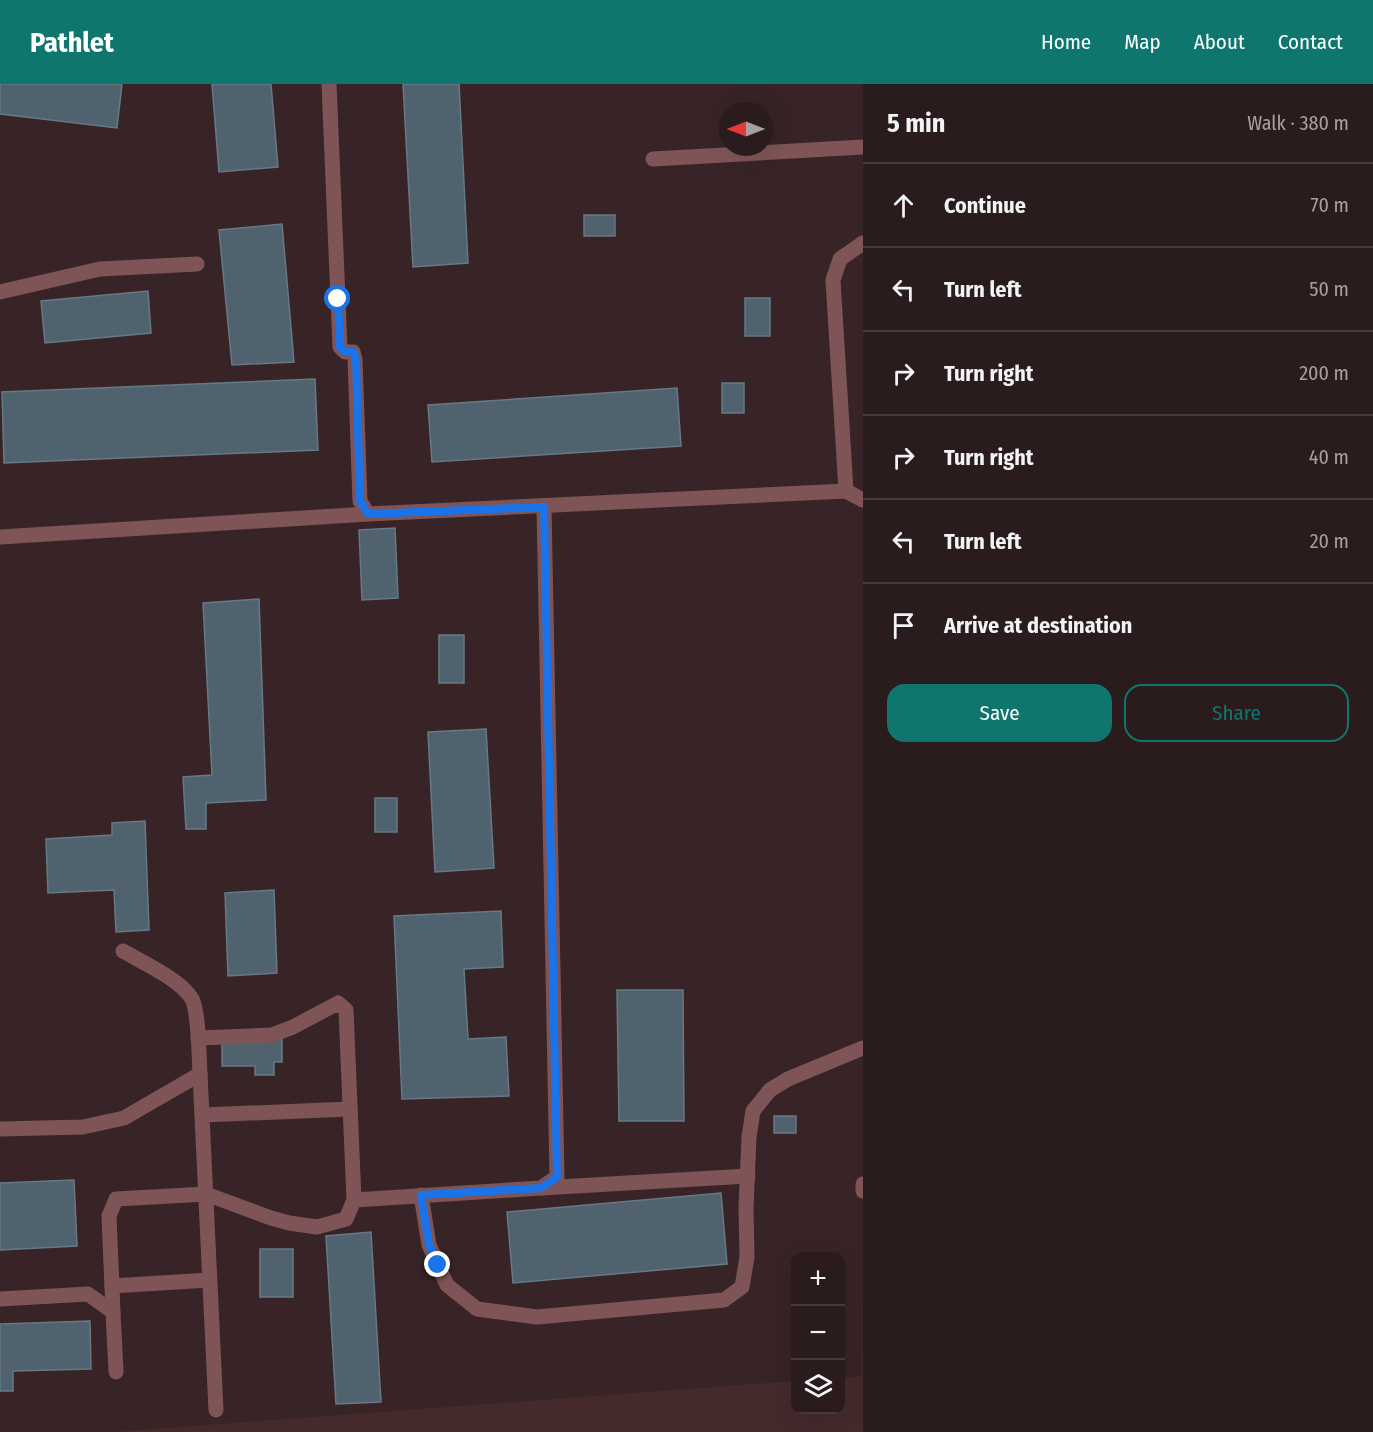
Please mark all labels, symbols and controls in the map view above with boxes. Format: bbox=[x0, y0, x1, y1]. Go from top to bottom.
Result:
text: Pathlet bbox=[30, 26, 114, 59]
text: Home bbox=[1041, 29, 1091, 55]
text: Map bbox=[1124, 29, 1161, 55]
text: About bbox=[1194, 29, 1245, 55]
text: Contact bbox=[1278, 29, 1343, 55]
north arrow bbox=[719, 102, 773, 156]
text: 5 min bbox=[887, 108, 945, 139]
text: Walk · 380 m bbox=[1247, 111, 1349, 135]
icon: ahead bbox=[887, 189, 920, 222]
text: Continue bbox=[944, 192, 1026, 219]
text: 70 m bbox=[1311, 193, 1349, 217]
icon: left bbox=[887, 273, 920, 306]
text: Turn left bbox=[944, 276, 1022, 303]
text: 50 m bbox=[1309, 277, 1349, 301]
route start bbox=[324, 285, 350, 311]
icon: right bbox=[887, 357, 920, 390]
text: Turn right bbox=[944, 360, 1033, 387]
text: 200 m bbox=[1299, 361, 1349, 385]
icon: right bbox=[887, 441, 920, 474]
text: Turn right bbox=[944, 444, 1033, 471]
text: 40 m bbox=[1309, 445, 1349, 469]
icon: left bbox=[887, 525, 920, 558]
text: Turn left bbox=[944, 528, 1022, 555]
text: 20 m bbox=[1310, 529, 1349, 553]
icon: arrive bbox=[887, 609, 920, 642]
text: Arrive at destination bbox=[944, 612, 1132, 639]
button: Save bbox=[887, 684, 1112, 742]
button: Share bbox=[1124, 684, 1349, 742]
route end bbox=[424, 1251, 450, 1277]
map controls bbox=[791, 1252, 845, 1414]
button: + bbox=[791, 1252, 845, 1306]
button: − bbox=[791, 1306, 845, 1360]
button: layers bbox=[791, 1360, 845, 1414]

